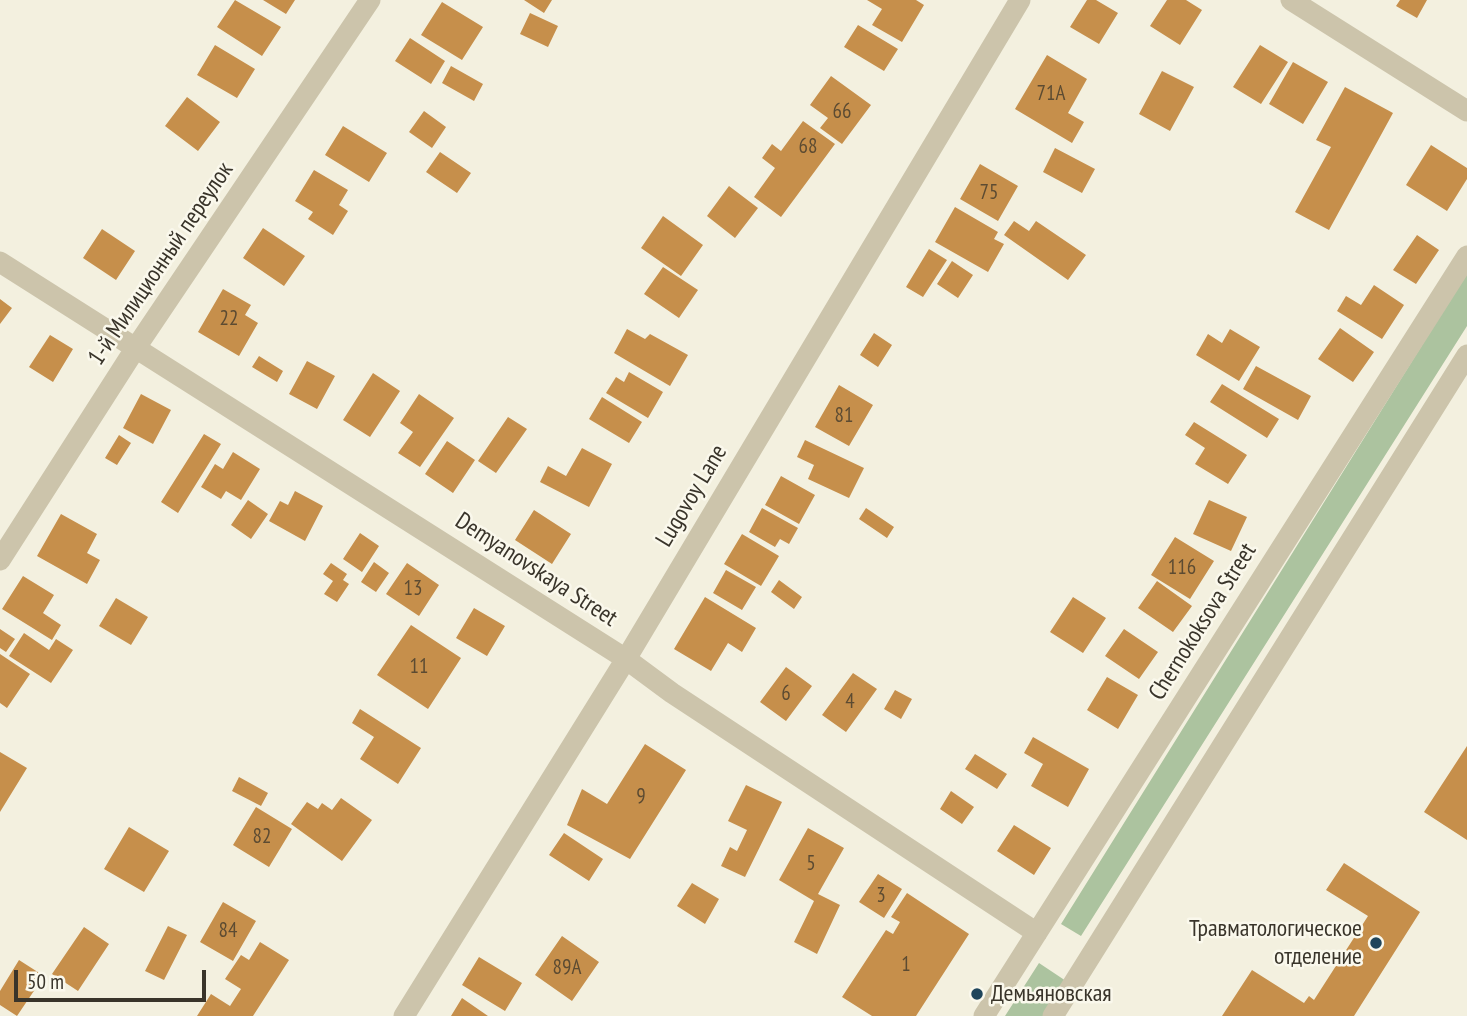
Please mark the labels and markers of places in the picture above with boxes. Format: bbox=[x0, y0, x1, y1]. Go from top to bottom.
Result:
place label: Травматологическое отделение bbox=[1189, 915, 1362, 971]
marker: Травматологическое отделение bbox=[1368, 935, 1384, 951]
place label: Демьяновская bbox=[991, 980, 1112, 1008]
marker: Демьяновская bbox=[969, 986, 985, 1002]

